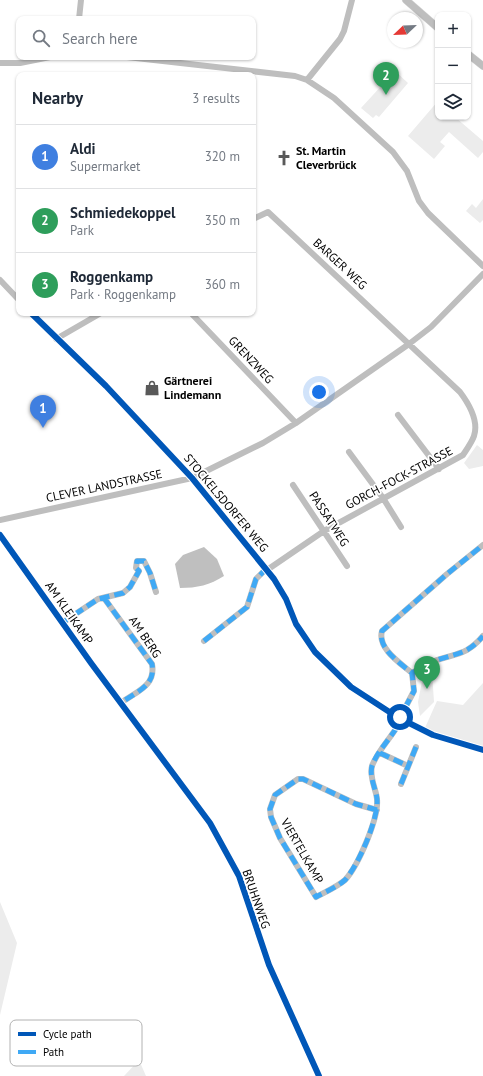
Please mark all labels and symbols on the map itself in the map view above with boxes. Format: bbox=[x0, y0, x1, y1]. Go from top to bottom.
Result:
north arrow bbox=[387, 12, 423, 48]
pin: 2 bbox=[373, 62, 399, 95]
place label: St. Martin Cleverbrück bbox=[296, 143, 356, 172]
church icon: St. Martin Cleverbrück bbox=[275, 149, 293, 167]
street label: BARGER WEG bbox=[310, 235, 370, 292]
street label: GRENZWEG bbox=[226, 333, 277, 386]
place label: Gärtnerei Lindemann bbox=[164, 373, 221, 402]
shop icon: Gärtnerei Lindemann bbox=[143, 379, 161, 397]
your location bbox=[309, 382, 329, 402]
pin: 1 bbox=[30, 395, 56, 428]
street label: GORCH-FOCK-STRASSE bbox=[343, 443, 455, 512]
street label: STOCKELSDORFER WEG bbox=[181, 451, 272, 555]
street label: CLEVER LANDSTRASSE bbox=[44, 466, 163, 505]
street label: PASSATWEG bbox=[306, 489, 353, 549]
street label: AM KLEIKAMP bbox=[42, 578, 97, 647]
street label: AM BERG bbox=[126, 613, 165, 660]
pin: 3 bbox=[414, 656, 440, 689]
street label: VIERTELKAMP bbox=[277, 815, 327, 886]
street label: BRUHNWEG bbox=[239, 867, 274, 931]
legend bbox=[10, 1020, 142, 1066]
text: Cycle path bbox=[43, 1027, 92, 1041]
text: Path bbox=[43, 1045, 64, 1059]

